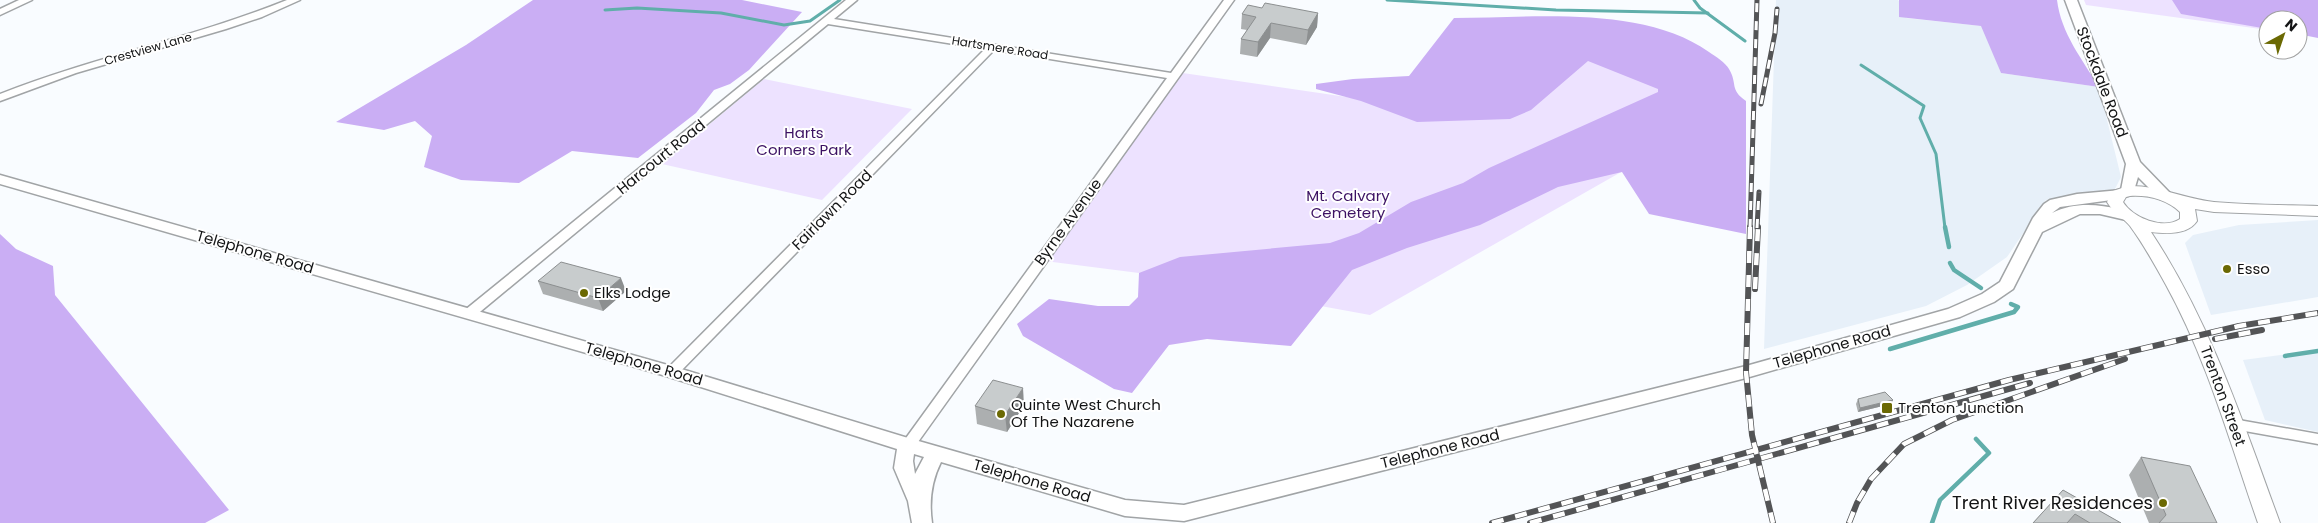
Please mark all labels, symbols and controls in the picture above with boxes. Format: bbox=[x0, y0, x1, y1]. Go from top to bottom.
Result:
north arrow bbox=[2258, 10, 2308, 60]
text: N bbox=[2281, 14, 2302, 36]
street label: Stockdale Road bbox=[2072, 23, 2133, 140]
street label: Crestview Lane bbox=[102, 28, 194, 69]
street label: Hartsmere Road bbox=[951, 31, 1050, 64]
street label: Harcourt Road bbox=[612, 114, 709, 199]
park label: Harts Corners Park bbox=[756, 122, 852, 160]
street label: Fairlawn Road bbox=[787, 165, 876, 254]
street label: Byrne Avenue bbox=[1029, 174, 1106, 269]
park label: Mt. Calvary Cemetery bbox=[1306, 185, 1390, 223]
street label: Telephone Road bbox=[194, 225, 317, 278]
place label: Esso bbox=[2237, 258, 2270, 279]
marker: Esso bbox=[2221, 263, 2233, 275]
place label: Elks Lodge bbox=[594, 282, 671, 303]
marker: Elks Lodge bbox=[578, 287, 590, 299]
street label: Telephone Road bbox=[1770, 320, 1893, 373]
street label: Telephone Road bbox=[583, 337, 706, 390]
street label: Trenton Street bbox=[2196, 343, 2251, 449]
place label: Quinte West Church Of The Nazarene bbox=[1011, 394, 1161, 432]
place label: Trenton Junction bbox=[1898, 397, 2024, 418]
marker: Trenton Junction bbox=[1880, 401, 1894, 415]
marker: Quinte West Church Of The Nazarene bbox=[995, 408, 1007, 420]
street label: Telephone Road bbox=[1378, 424, 1501, 473]
street label: Telephone Road bbox=[971, 454, 1094, 507]
place label: Trent River Residences bbox=[1952, 490, 2153, 515]
marker: Trent River Residences bbox=[2157, 497, 2169, 509]

